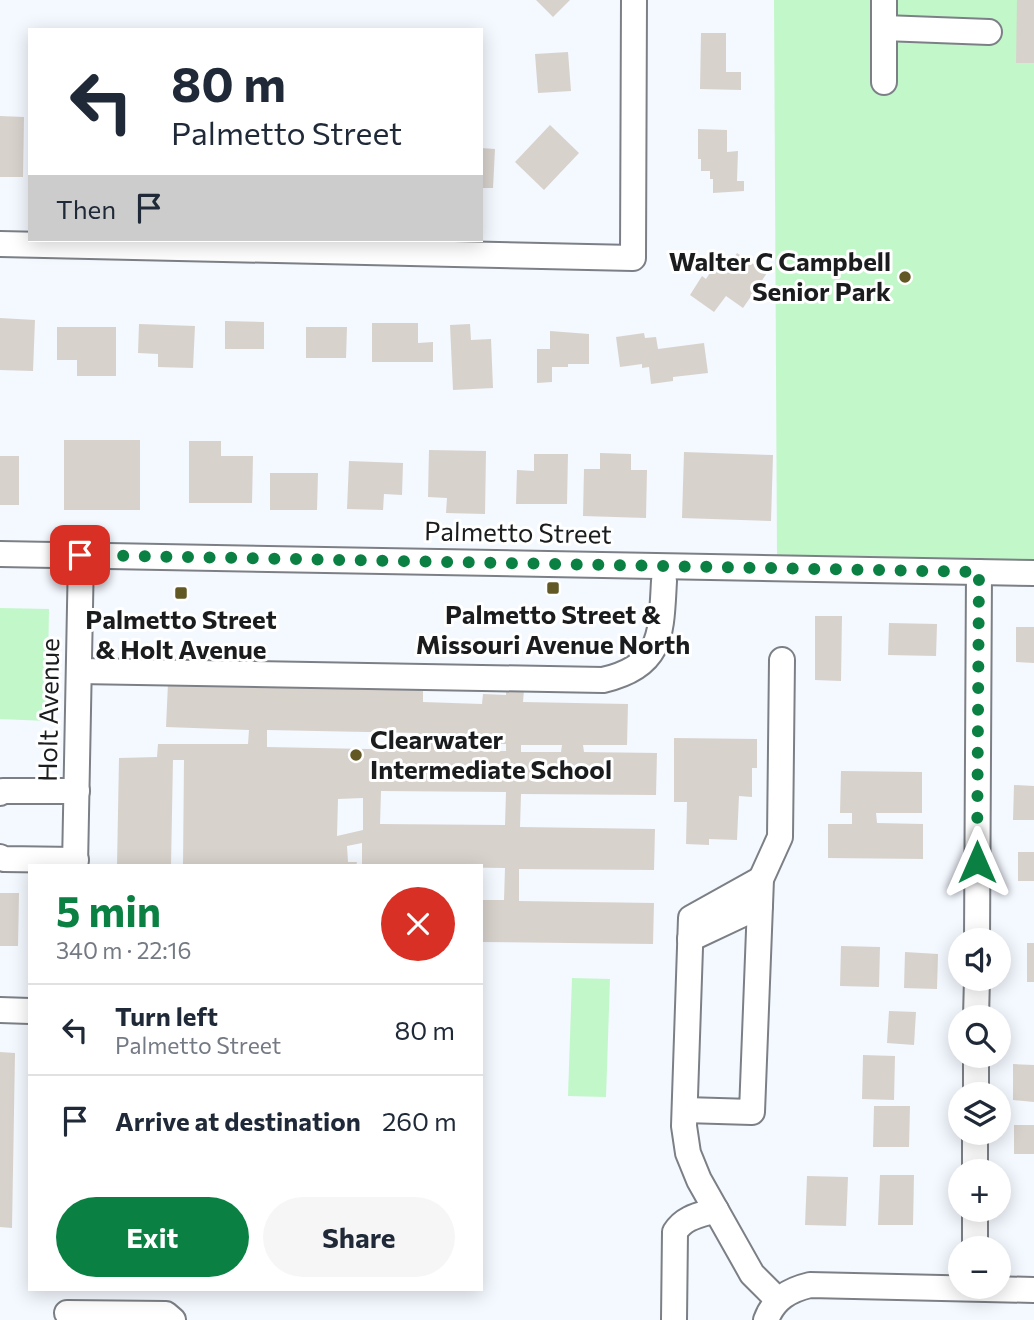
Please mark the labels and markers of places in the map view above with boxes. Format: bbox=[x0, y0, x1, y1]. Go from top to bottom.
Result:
place label: Walter C Campbell Senior Park bbox=[669, 245, 891, 306]
marker: Walter C Campbell Senior Park bbox=[897, 269, 913, 285]
pin bbox=[50, 525, 110, 585]
marker: Palmetto Street & Missouri Avenue North bbox=[545, 580, 561, 596]
marker: Palmetto Street & Holt Avenue bbox=[173, 585, 189, 601]
place label: Palmetto Street & Missouri Avenue North bbox=[416, 598, 690, 659]
place label: Palmetto Street & Holt Avenue bbox=[85, 603, 277, 664]
place label: Clearwater Intermediate School bbox=[370, 723, 612, 784]
marker: Clearwater Intermediate School bbox=[348, 747, 364, 763]

